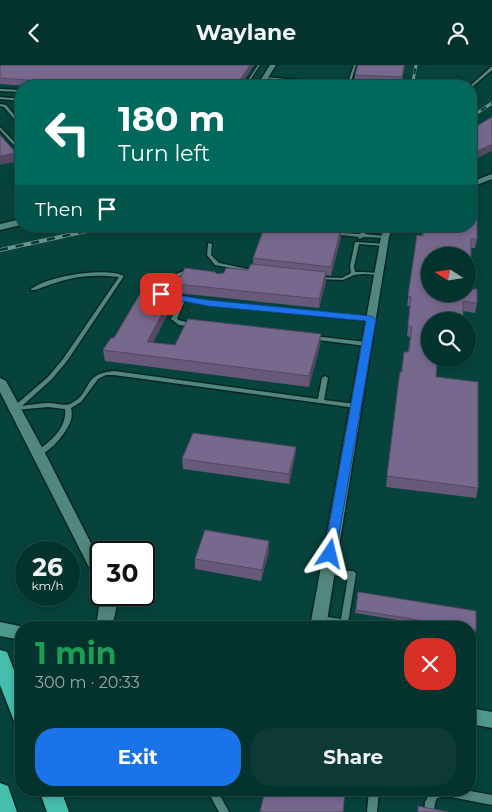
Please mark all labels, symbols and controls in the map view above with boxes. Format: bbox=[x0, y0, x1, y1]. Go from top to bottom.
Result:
icon: back bbox=[20, 19, 48, 47]
text: Waylane bbox=[196, 19, 296, 46]
icon: person bbox=[444, 19, 472, 47]
text: 180 m bbox=[118, 97, 225, 140]
icon: left bbox=[35, 100, 100, 165]
text: Turn left bbox=[118, 140, 210, 167]
icon: arrive bbox=[93, 195, 121, 223]
text: Then bbox=[35, 198, 83, 221]
north arrow bbox=[421, 247, 476, 303]
map controls bbox=[421, 247, 476, 367]
pin bbox=[140, 273, 182, 315]
icon: arrive bbox=[147, 280, 175, 308]
button: search bbox=[421, 312, 476, 367]
position arrow bbox=[303, 527, 355, 579]
speed limit sign: 30 bbox=[90, 541, 155, 606]
text: 26 bbox=[32, 552, 63, 582]
text: km/h bbox=[31, 578, 64, 593]
text: 1 min bbox=[35, 635, 116, 672]
button: close bbox=[404, 638, 456, 690]
text: 300 m · 20:33 bbox=[35, 673, 140, 692]
button: Exit bbox=[35, 728, 241, 786]
button: Share bbox=[251, 728, 456, 786]

